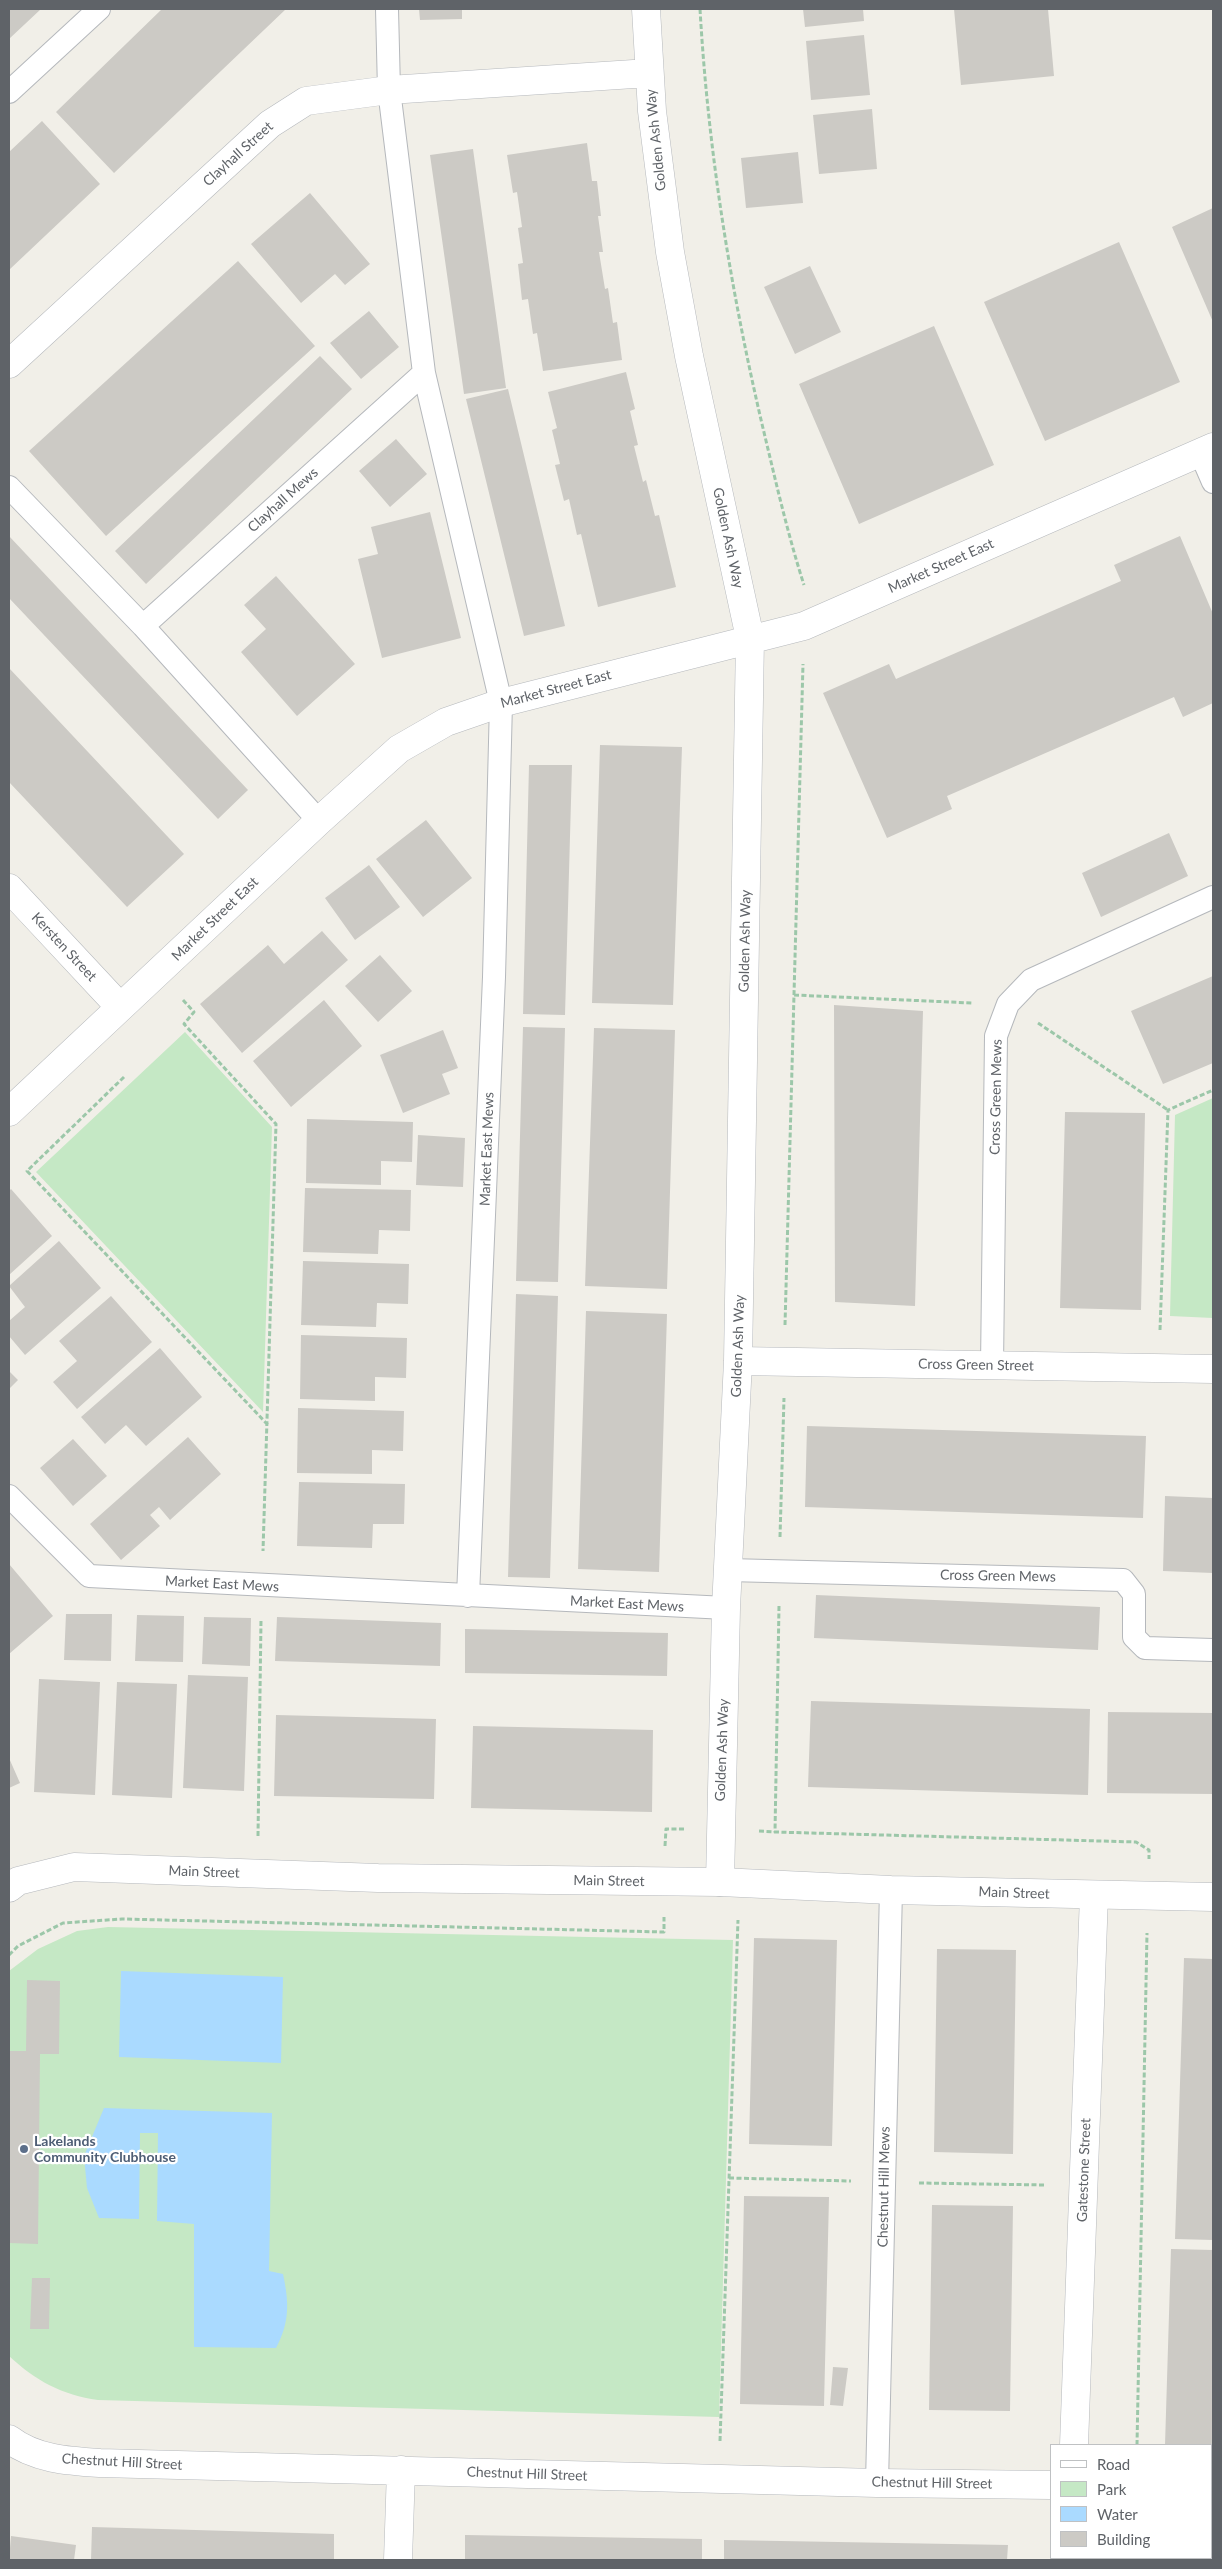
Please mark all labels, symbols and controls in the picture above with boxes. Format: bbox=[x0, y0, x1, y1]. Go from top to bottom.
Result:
street label: Golden Ash Way bbox=[642, 88, 670, 192]
street label: Clayhall Street bbox=[200, 118, 276, 190]
street label: Clayhall Mews bbox=[244, 464, 322, 536]
street label: Golden Ash Way bbox=[709, 486, 747, 590]
street label: Market Street East bbox=[886, 535, 996, 597]
street label: Market Street East bbox=[499, 666, 613, 712]
street label: Market Street East bbox=[168, 873, 262, 965]
street label: Golden Ash Way bbox=[736, 890, 754, 992]
street label: Kersten Street bbox=[28, 909, 100, 985]
street label: Cross Green Mews bbox=[987, 1039, 1005, 1155]
street label: Market East Mews bbox=[477, 1092, 497, 1206]
street label: Golden Ash Way bbox=[728, 1294, 748, 1398]
street label: Cross Green Street bbox=[918, 1356, 1034, 1374]
street label: Cross Green Mews bbox=[940, 1567, 1056, 1585]
street label: Market East Mews bbox=[165, 1573, 279, 1595]
street label: Market East Mews bbox=[570, 1593, 684, 1615]
street label: Golden Ash Way bbox=[712, 1698, 732, 1802]
street label: Main Street bbox=[168, 1862, 240, 1882]
street label: Main Street bbox=[573, 1872, 645, 1890]
street label: Main Street bbox=[978, 1883, 1050, 1903]
street label: Gatestone Street bbox=[1074, 2118, 1094, 2222]
street label: Chestnut Hill Mews bbox=[875, 2126, 893, 2248]
place label: Lakelands Community Clubhouse bbox=[34, 2133, 176, 2166]
marker: Lakelands Community Clubhouse bbox=[18, 2143, 30, 2155]
legend bbox=[1050, 2444, 1212, 2559]
street label: Chestnut Hill Street bbox=[61, 2450, 183, 2474]
text: Road bbox=[1097, 2455, 1130, 2473]
street label: Chestnut Hill Street bbox=[466, 2463, 588, 2485]
street label: Chestnut Hill Street bbox=[871, 2474, 993, 2492]
text: Park bbox=[1097, 2480, 1126, 2498]
text: Water bbox=[1097, 2505, 1138, 2523]
text: Building bbox=[1097, 2530, 1150, 2548]

